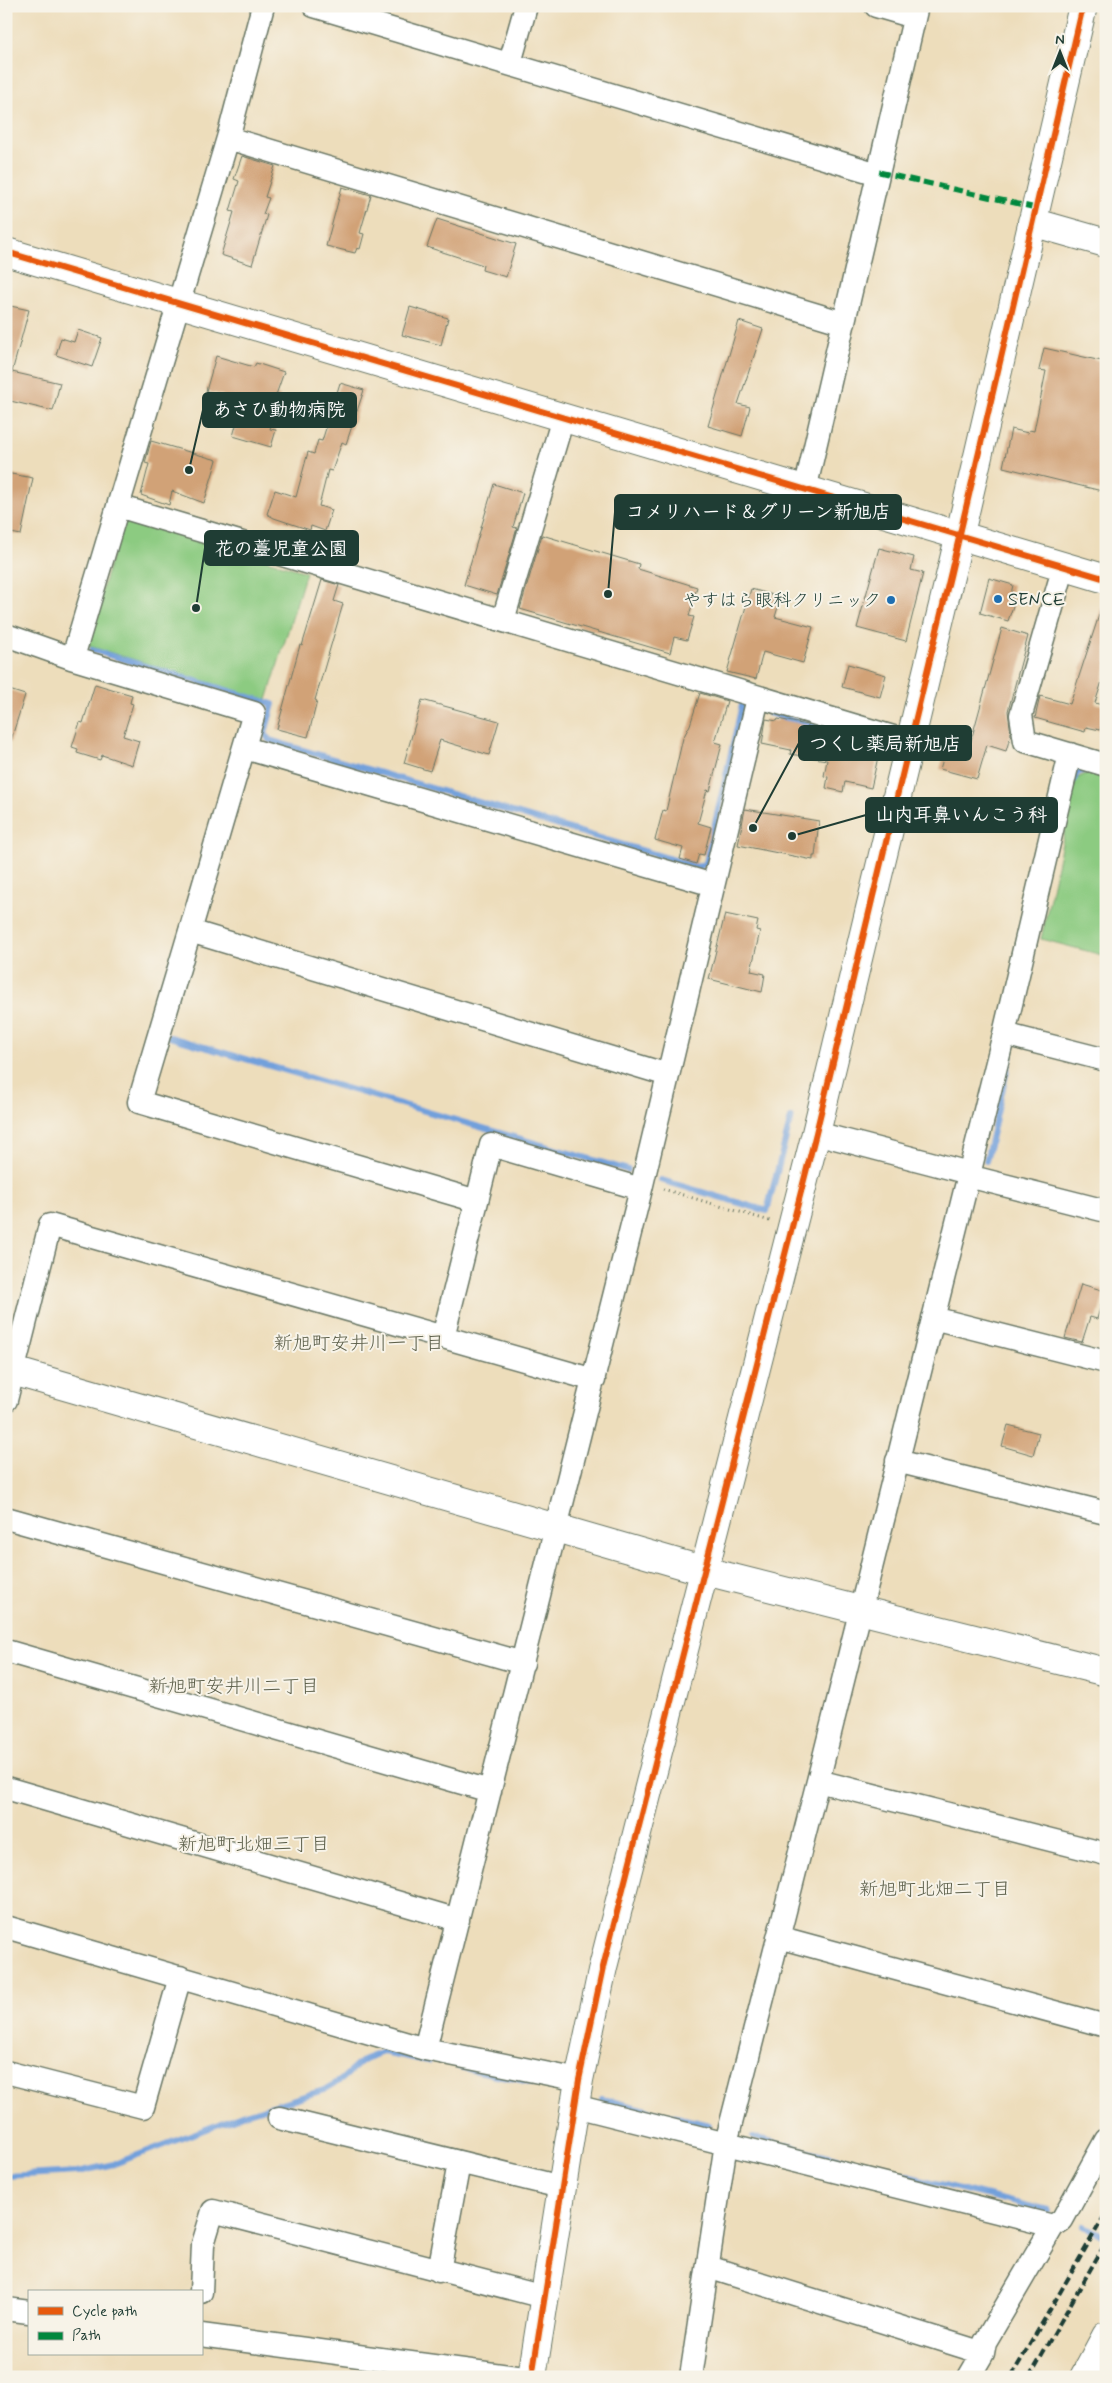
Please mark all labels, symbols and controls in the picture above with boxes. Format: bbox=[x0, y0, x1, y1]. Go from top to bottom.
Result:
north arrow bbox=[1034, 28, 1084, 78]
text: N bbox=[1055, 31, 1065, 49]
callout: あさひ動物病院 bbox=[203, 393, 356, 427]
text: あさひ動物病院 bbox=[213, 398, 345, 423]
callout: コメリハード＆グリーン新旭店 bbox=[615, 495, 901, 529]
text: コメリハード＆グリーン新旭店 bbox=[626, 500, 890, 525]
callout: 花の薹児童公園 bbox=[205, 531, 358, 565]
text: 花の薹児童公園 bbox=[214, 537, 348, 562]
place label: SENCE bbox=[1008, 588, 1065, 612]
place label: やすはら眼科クリニック bbox=[683, 589, 881, 613]
marker: SENCE bbox=[992, 593, 1004, 605]
marker: やすはら眼科クリニック bbox=[885, 594, 897, 606]
callout: つくし薬局新旭店 bbox=[799, 726, 971, 760]
text: つくし薬局新旭店 bbox=[809, 732, 961, 757]
callout: 山内耳鼻いんこう科 bbox=[866, 798, 1057, 832]
text: 山内耳鼻いんこう科 bbox=[875, 803, 1048, 828]
district label: 新旭町安井川一丁目 bbox=[273, 1331, 445, 1356]
district label: 新旭町安井川二丁目 bbox=[148, 1674, 320, 1699]
district label: 新旭町北畑三丁目 bbox=[178, 1832, 330, 1857]
district label: 新旭町北畑二丁目 bbox=[859, 1877, 1011, 1902]
legend bbox=[28, 2290, 202, 2356]
text: Cycle path bbox=[72, 2302, 137, 2322]
text: Path bbox=[72, 2326, 101, 2346]

